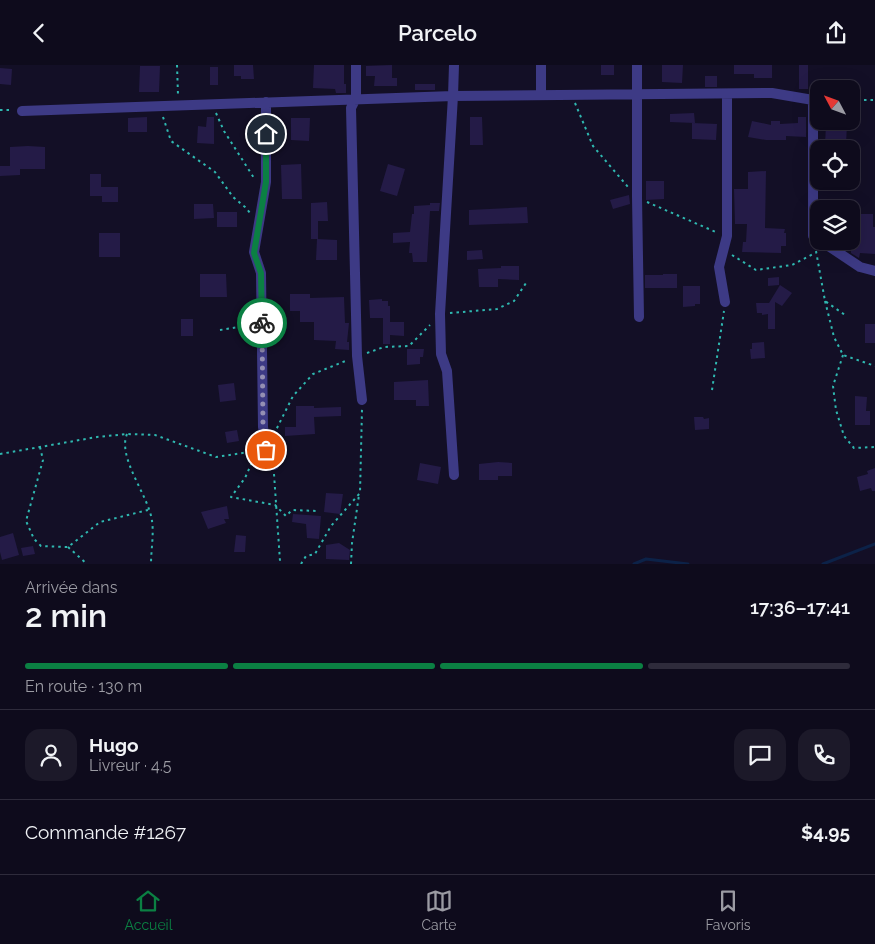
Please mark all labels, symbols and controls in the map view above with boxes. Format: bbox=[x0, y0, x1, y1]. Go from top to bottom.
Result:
icon: back bbox=[25, 19, 53, 47]
icon: share bbox=[822, 19, 850, 47]
text: Parcelo bbox=[398, 20, 477, 46]
north arrow bbox=[810, 80, 860, 130]
map controls bbox=[810, 80, 860, 250]
pin bbox=[245, 113, 287, 155]
icon: home bbox=[252, 120, 280, 148]
button: locate bbox=[810, 140, 860, 190]
button: layers bbox=[810, 200, 860, 250]
courier bbox=[237, 298, 287, 348]
icon: bike bbox=[248, 309, 276, 337]
pin bbox=[245, 429, 287, 471]
icon: bag bbox=[252, 436, 280, 464]
text: Arrivée dans bbox=[25, 578, 117, 597]
text: 17:36–17:41 bbox=[750, 596, 850, 618]
text: 2 min bbox=[25, 597, 107, 634]
text: En route · 130 m bbox=[25, 677, 142, 696]
button: person bbox=[25, 729, 77, 781]
button: chat bbox=[734, 729, 786, 781]
button: phone bbox=[798, 729, 850, 781]
text: Hugo bbox=[89, 734, 138, 756]
text: Livreur · 4.5 bbox=[89, 756, 172, 775]
text: Commande #1267 bbox=[25, 821, 186, 843]
text: $4.95 bbox=[801, 821, 850, 843]
tab: Accueil bbox=[125, 887, 172, 933]
tab: Carte bbox=[422, 887, 456, 933]
tab: Favoris bbox=[705, 887, 750, 933]

